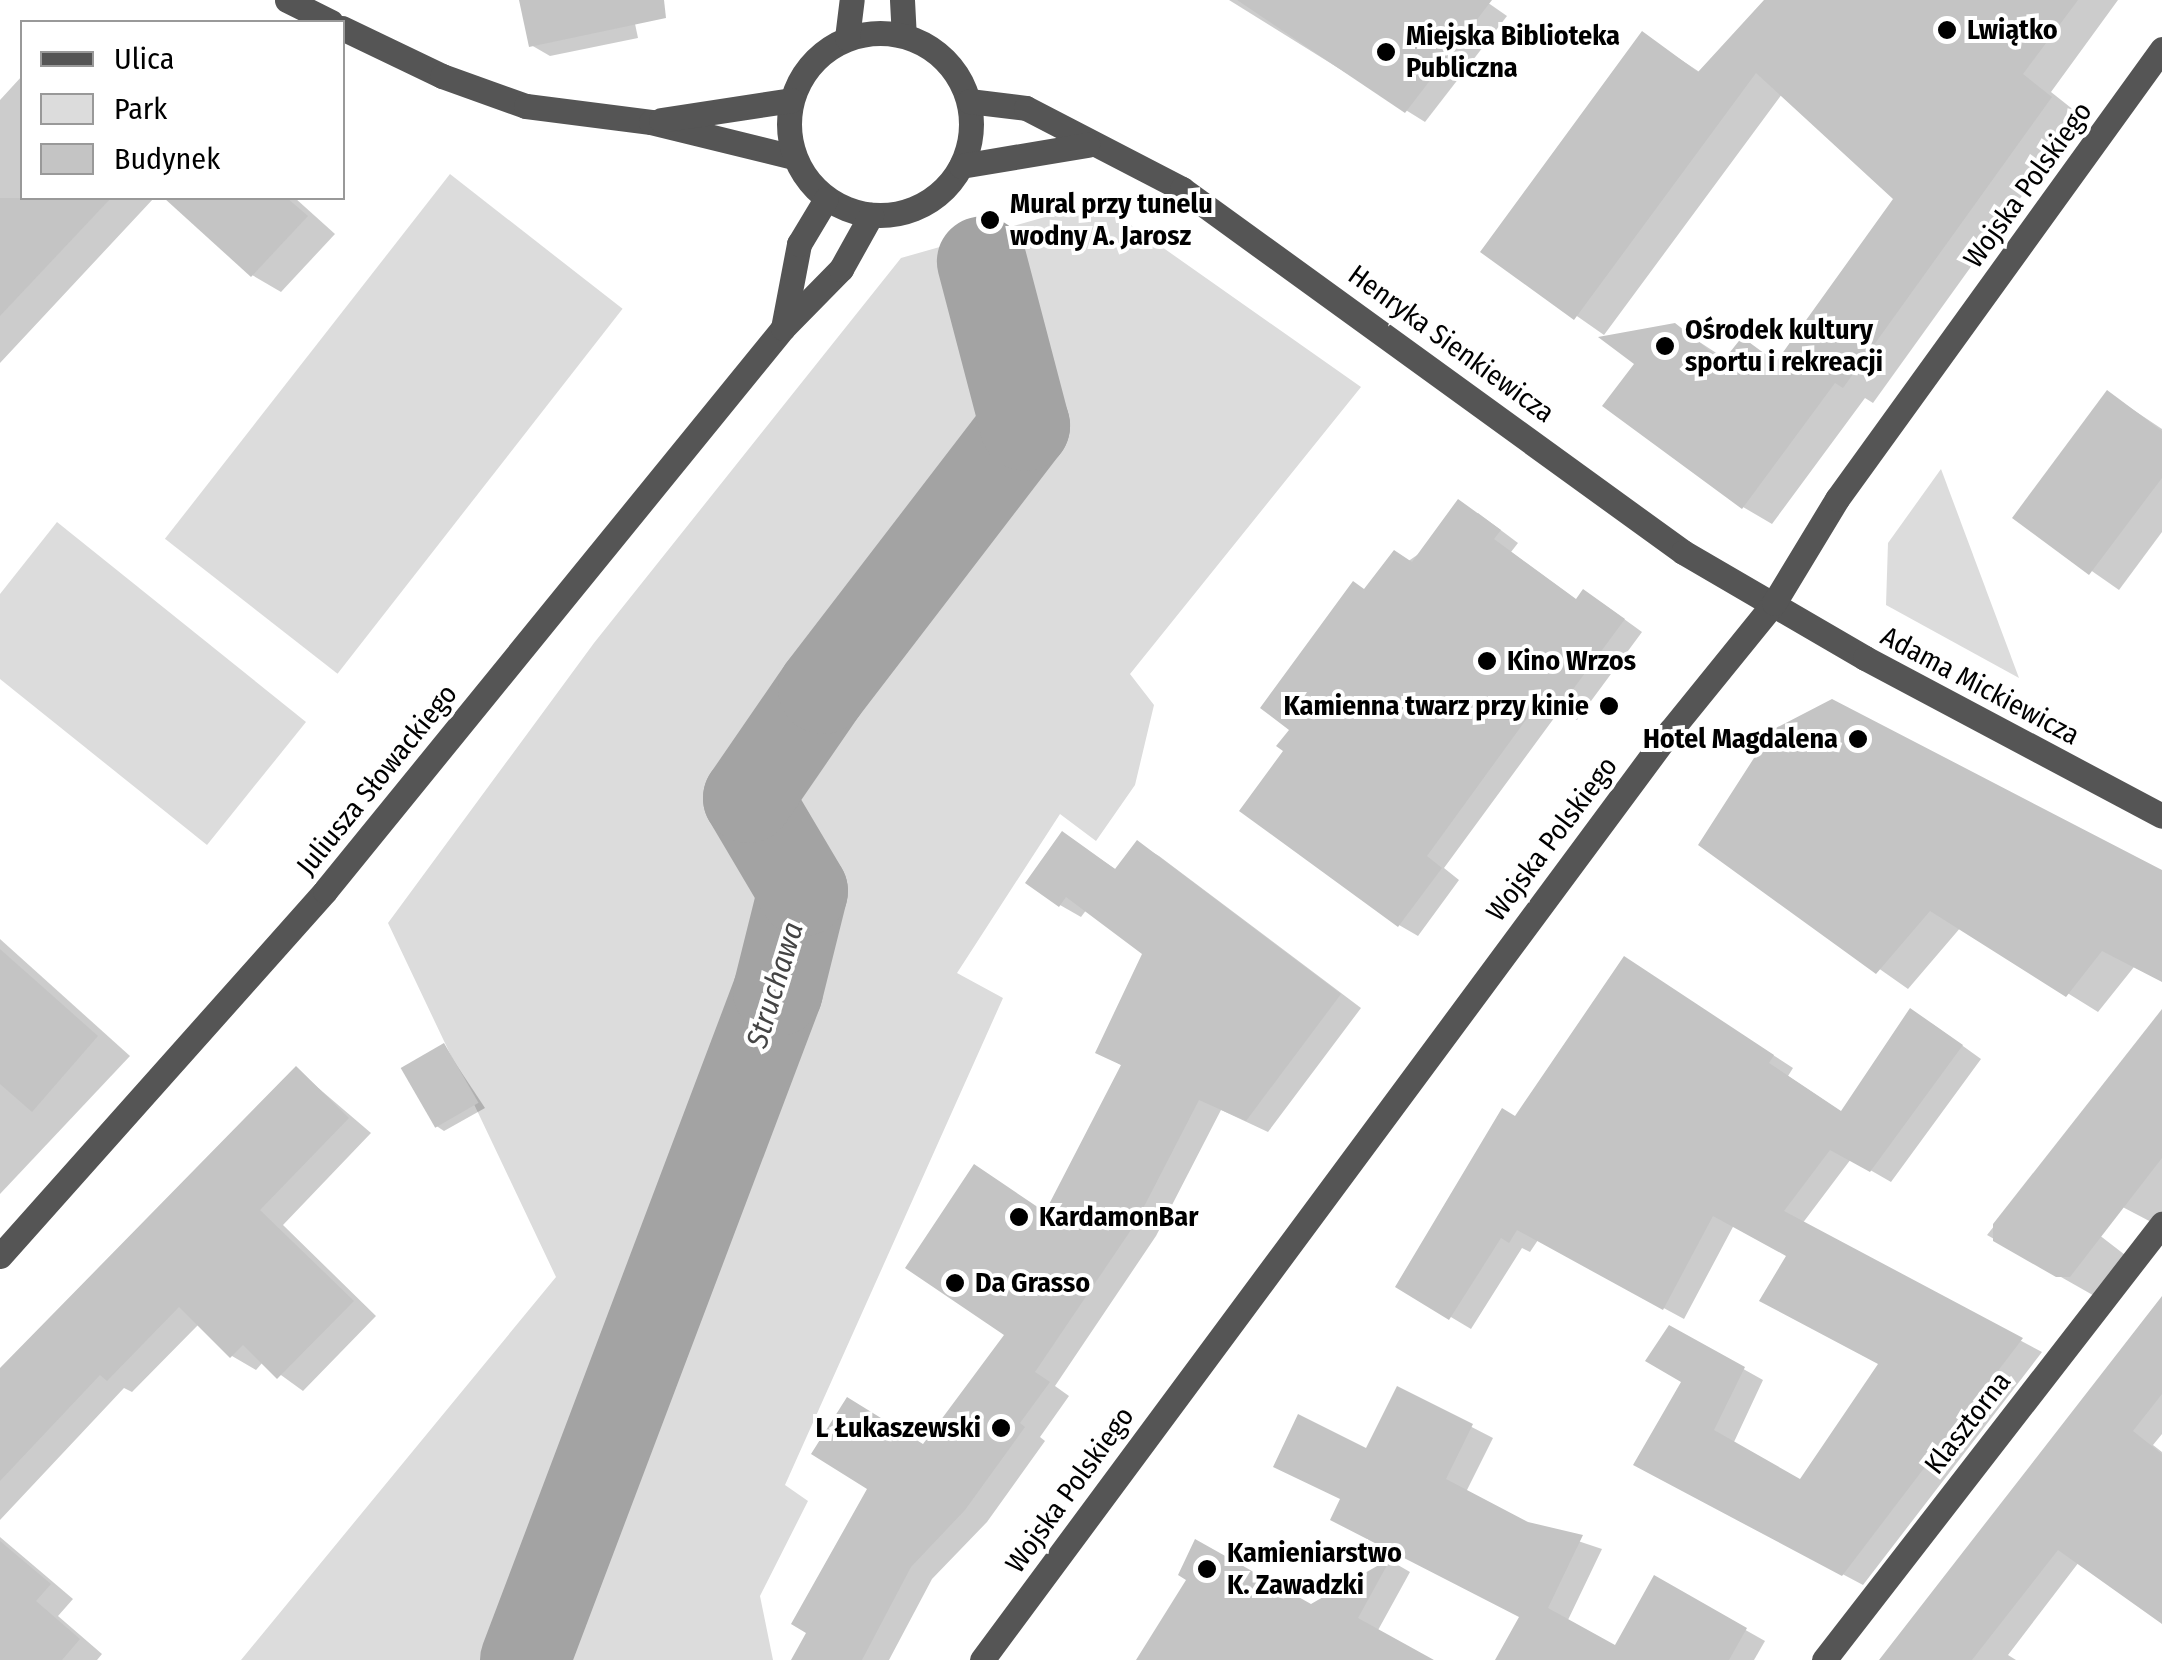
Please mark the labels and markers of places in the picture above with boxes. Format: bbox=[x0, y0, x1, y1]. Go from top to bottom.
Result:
place label: Lwiątko bbox=[1967, 13, 2058, 47]
place label: Miejska Biblioteka Publiczna bbox=[1406, 19, 1620, 85]
marker: Lwiątko bbox=[1936, 19, 1958, 41]
marker: Miejska Biblioteka Publiczna bbox=[1375, 41, 1397, 63]
place label: Mural przy tunelu wodny A. Jarosz bbox=[1010, 187, 1213, 253]
marker: Mural przy tunelu wodny A. Jarosz bbox=[979, 209, 1001, 231]
place label: Ośrodek kultury sportu i rekreacji bbox=[1685, 313, 1883, 379]
marker: Ośrodek kultury sportu i rekreacji bbox=[1654, 335, 1676, 357]
place label: Kino Wrzos bbox=[1507, 644, 1636, 678]
marker: Kino Wrzos bbox=[1476, 650, 1498, 672]
place label: Kamienna twarz przy kinie bbox=[1283, 689, 1589, 723]
marker: Kamienna twarz przy kinie bbox=[1598, 695, 1620, 717]
place label: Hotel Magdalena bbox=[1643, 722, 1838, 756]
marker: Hotel Magdalena bbox=[1847, 728, 1869, 750]
place label: KardamonBar bbox=[1039, 1200, 1198, 1234]
marker: KardamonBar bbox=[1008, 1206, 1030, 1228]
place label: Da Grasso bbox=[975, 1266, 1090, 1300]
marker: Da Grasso bbox=[944, 1272, 966, 1294]
place label: L Łukaszewski bbox=[815, 1411, 981, 1445]
marker: L Łukaszewski bbox=[990, 1417, 1012, 1439]
place label: Kamieniarstwo K. Zawadzki bbox=[1227, 1536, 1402, 1602]
marker: Kamieniarstwo K. Zawadzki bbox=[1196, 1558, 1218, 1580]

